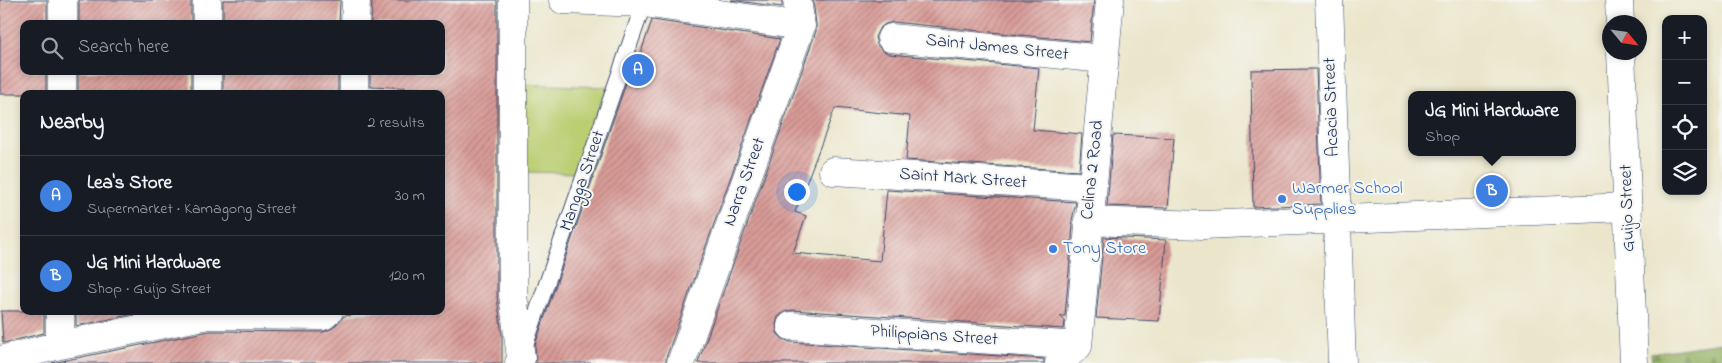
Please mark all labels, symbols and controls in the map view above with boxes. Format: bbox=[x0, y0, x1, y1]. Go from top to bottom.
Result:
north arrow bbox=[1602, 15, 1647, 60]
map controls bbox=[1662, 15, 1707, 195]
button: + bbox=[1662, 15, 1707, 60]
search box bbox=[20, 20, 445, 75]
street label: Saint James Street bbox=[924, 28, 1070, 68]
icon: search bbox=[38, 34, 66, 62]
text: Search here bbox=[78, 34, 169, 61]
pin: A bbox=[622, 51, 654, 89]
street label: Acacia Street bbox=[1317, 57, 1347, 157]
button: − bbox=[1662, 60, 1707, 105]
popup bbox=[1408, 91, 1576, 156]
text: JG Mini Hardware bbox=[1425, 98, 1559, 125]
button: locate bbox=[1662, 105, 1707, 150]
text: Nearby bbox=[40, 108, 104, 138]
text: 2 results bbox=[367, 111, 425, 135]
street label: Celina 2 Road bbox=[1075, 119, 1111, 221]
text: Shop bbox=[1425, 125, 1460, 149]
street label: Mangga Street bbox=[554, 127, 613, 235]
street label: Narra Street bbox=[717, 134, 773, 230]
button: layers bbox=[1662, 150, 1707, 195]
street label: Saint Mark Street bbox=[898, 162, 1028, 196]
street label: Guijo Street bbox=[1613, 164, 1643, 252]
text: Lea's Store bbox=[87, 170, 172, 197]
pin: B bbox=[1476, 172, 1508, 210]
place label: Warmer School Supplies bbox=[1292, 176, 1403, 223]
your location bbox=[784, 179, 810, 205]
text: A bbox=[51, 184, 61, 208]
text: 30 m bbox=[395, 184, 425, 208]
marker: Warmer School Supplies bbox=[1276, 193, 1288, 205]
text: Supermarket · Kamagong Street bbox=[87, 197, 297, 221]
place label: Tony Store bbox=[1063, 236, 1147, 262]
marker: Tony Store bbox=[1047, 243, 1059, 255]
text: JG Mini Hardware bbox=[87, 250, 220, 277]
text: B bbox=[51, 264, 61, 288]
text: 120 m bbox=[389, 264, 425, 288]
text: Shop · Guijo Street bbox=[87, 277, 211, 301]
street label: Philippians Street bbox=[869, 319, 999, 353]

